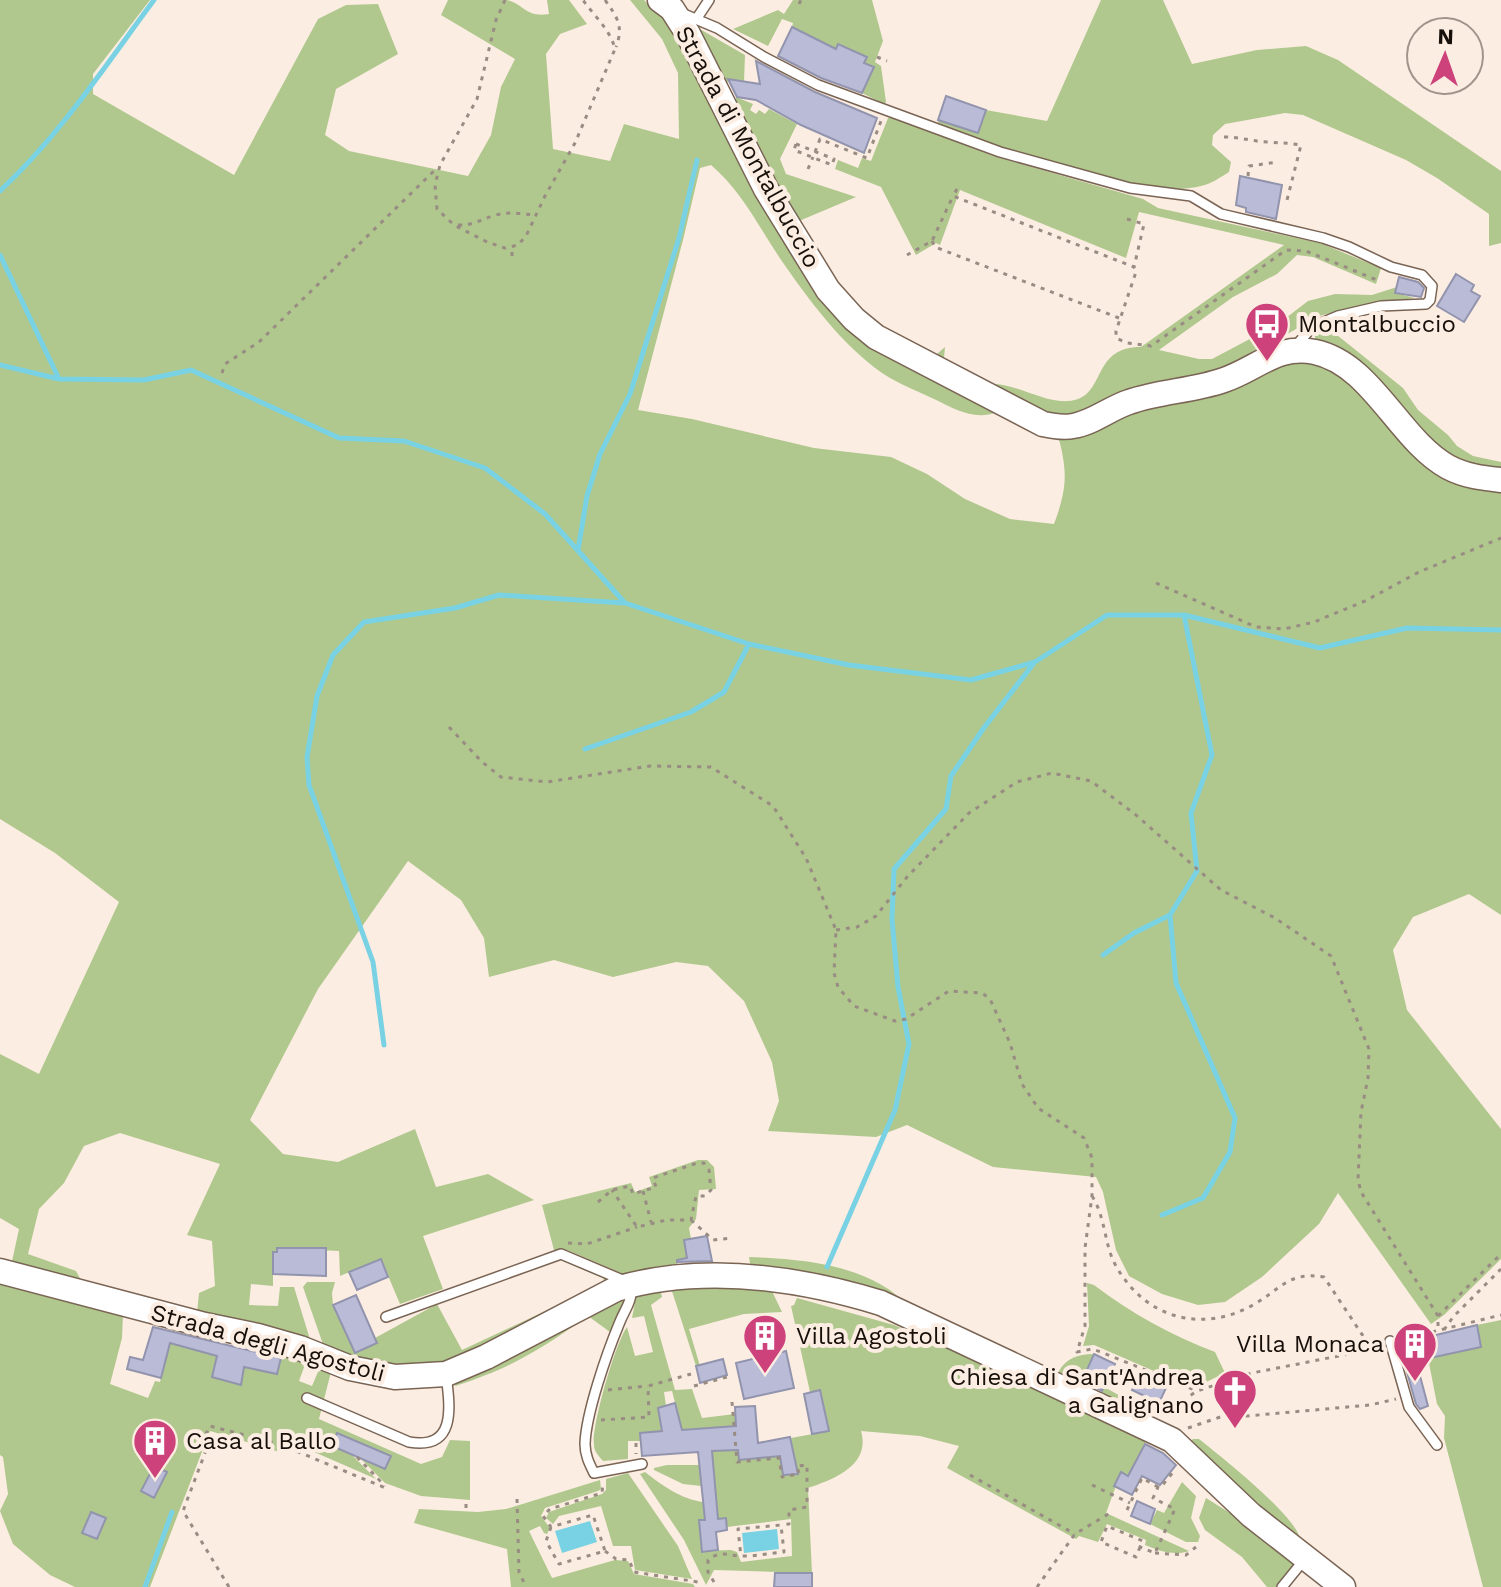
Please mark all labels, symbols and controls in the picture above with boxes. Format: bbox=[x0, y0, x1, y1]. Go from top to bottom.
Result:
north arrow bbox=[1405, 16, 1485, 96]
street label: Strada di Montalbuccio bbox=[670, 21, 826, 273]
text: N bbox=[1437, 24, 1454, 49]
bus stop icon: Montalbuccio bbox=[1243, 300, 1291, 363]
place label: Montalbuccio bbox=[1298, 310, 1456, 338]
street label: Strada degli Agostoli bbox=[148, 1298, 388, 1388]
building icon: Villa Agostoli bbox=[741, 1312, 789, 1375]
building icon: Villa Monaca bbox=[1391, 1320, 1439, 1383]
place label: Villa Agostoli bbox=[796, 1322, 947, 1350]
place label: Villa Monaca bbox=[1236, 1330, 1384, 1358]
place label: Chiesa di Sant'Andrea a Galignano bbox=[950, 1363, 1204, 1419]
church icon: Chiesa di Sant'Andrea a Galignano bbox=[1211, 1367, 1259, 1430]
building icon: Casa al Ballo bbox=[131, 1417, 179, 1480]
place label: Casa al Ballo bbox=[186, 1427, 337, 1455]

